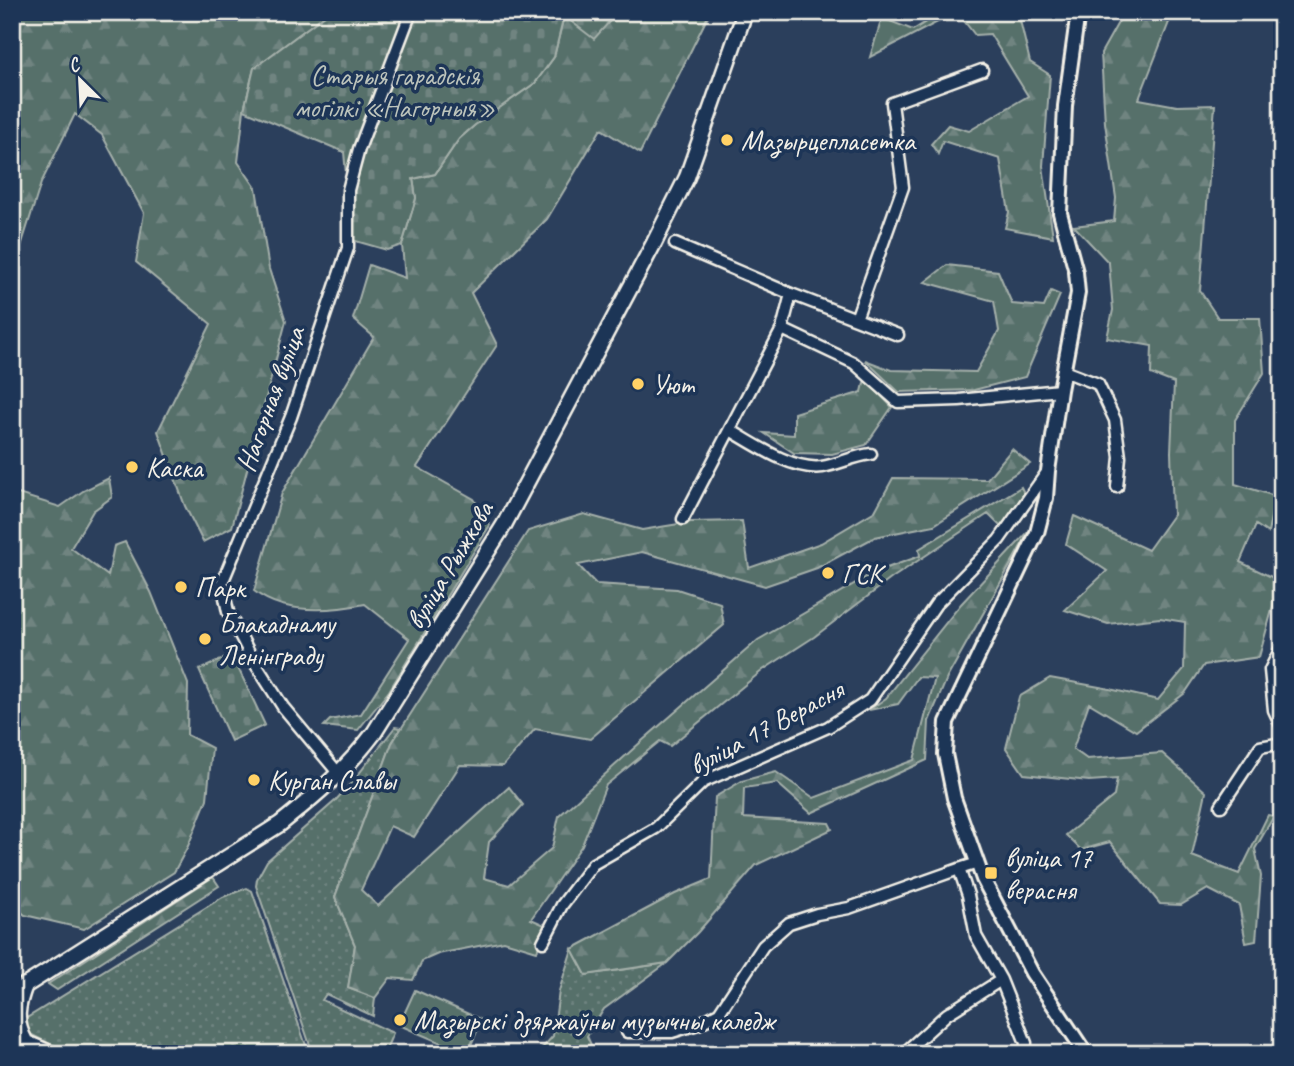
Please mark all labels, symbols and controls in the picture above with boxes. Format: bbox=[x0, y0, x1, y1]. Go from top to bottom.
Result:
north arrow bbox=[46, 46, 116, 116]
text: С bbox=[64, 51, 85, 78]
park label: Старыя гарадскія могілкі «Нагорныя» bbox=[295, 58, 495, 125]
place label: Мазырцепласетка bbox=[741, 123, 917, 159]
marker: Мазырцепласетка bbox=[719, 132, 735, 148]
street label: Нагорная вуліца bbox=[228, 320, 313, 476]
place label: Уют bbox=[652, 367, 695, 402]
marker: Уют bbox=[630, 376, 646, 392]
place label: Каска bbox=[146, 450, 204, 485]
marker: Каска bbox=[124, 459, 140, 475]
street label: вуліца Рыжкова bbox=[397, 493, 502, 635]
place label: ГСК bbox=[842, 556, 886, 591]
marker: ГСК bbox=[820, 565, 836, 581]
place label: Парк bbox=[195, 570, 248, 605]
marker: Парк bbox=[173, 579, 189, 595]
place label: Блакаднаму Ленінграду bbox=[219, 606, 337, 673]
marker: Блакаднаму Ленінграду bbox=[197, 631, 213, 647]
street label: вуліца 17 Верасня bbox=[683, 670, 851, 782]
place label: Курган Славы bbox=[268, 763, 398, 798]
marker: Курган Славы bbox=[246, 772, 262, 788]
place label: вуліца 17 верасня bbox=[1005, 840, 1094, 907]
marker: вуліца 17 верасня bbox=[983, 865, 999, 881]
place label: Мазырскі дзяржаўны музычны каледж bbox=[414, 1003, 778, 1039]
marker: Мазырскі дзяржаўны музычны каледж bbox=[392, 1012, 408, 1028]

